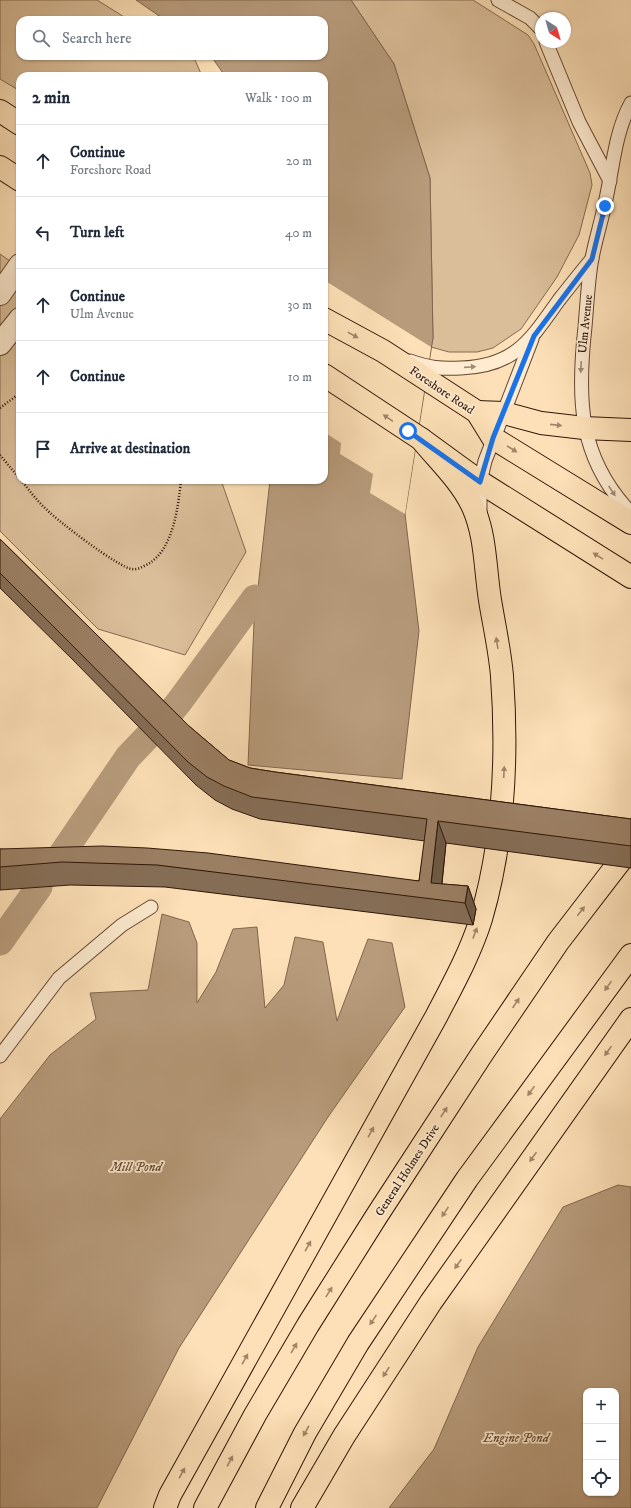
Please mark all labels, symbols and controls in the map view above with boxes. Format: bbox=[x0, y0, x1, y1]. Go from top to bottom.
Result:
north arrow bbox=[535, 12, 571, 48]
search box bbox=[16, 16, 328, 60]
icon: search bbox=[30, 27, 52, 49]
text: Search here bbox=[62, 29, 131, 48]
text: 2 min bbox=[32, 87, 70, 109]
text: Walk · 100 m bbox=[245, 90, 312, 106]
text: Continue bbox=[70, 143, 125, 162]
icon: ahead bbox=[32, 150, 54, 172]
text: 20 m bbox=[286, 153, 312, 169]
text: Foreshore Road bbox=[70, 162, 151, 178]
route end bbox=[596, 197, 614, 215]
icon: left bbox=[32, 222, 54, 244]
text: Turn left bbox=[70, 223, 124, 242]
text: 40 m bbox=[285, 225, 312, 241]
text: Continue bbox=[70, 287, 125, 306]
icon: ahead bbox=[32, 294, 54, 316]
street label: Ulm Avenue bbox=[575, 294, 596, 354]
text: 30 m bbox=[288, 297, 312, 313]
text: Ulm Avenue bbox=[70, 306, 134, 322]
one-way arrow bbox=[347, 331, 359, 338]
one-way arrow bbox=[578, 361, 584, 374]
street label: Foreshore Road bbox=[406, 363, 477, 418]
one-way arrow bbox=[464, 364, 476, 371]
icon: ahead bbox=[32, 366, 54, 388]
text: Continue bbox=[70, 367, 125, 386]
text: 10 m bbox=[288, 369, 312, 385]
one-way arrow bbox=[383, 414, 393, 422]
route start bbox=[399, 422, 417, 440]
one-way arrow bbox=[550, 422, 562, 428]
icon: arrive bbox=[32, 438, 54, 460]
text: Arrive at destination bbox=[70, 439, 190, 458]
one-way arrow bbox=[506, 446, 518, 453]
one-way arrow bbox=[608, 486, 616, 496]
one-way arrow bbox=[593, 552, 603, 560]
one-way arrow bbox=[493, 636, 499, 649]
one-way arrow bbox=[501, 766, 508, 778]
one-way arrow bbox=[577, 905, 586, 916]
one-way arrow bbox=[473, 927, 479, 939]
one-way arrow bbox=[604, 981, 612, 992]
one-way arrow bbox=[512, 998, 520, 1008]
one-way arrow bbox=[604, 1046, 612, 1056]
one-way arrow bbox=[527, 1086, 535, 1097]
one-way arrow bbox=[440, 1107, 448, 1117]
street label: General Holmes Drive bbox=[372, 1121, 443, 1219]
one-way arrow bbox=[368, 1126, 375, 1138]
one-way arrow bbox=[529, 1152, 537, 1162]
water label: Mill Pond bbox=[109, 1159, 163, 1175]
one-way arrow bbox=[441, 1207, 449, 1217]
one-way arrow bbox=[305, 1240, 312, 1251]
one-way arrow bbox=[454, 1258, 462, 1269]
one-way arrow bbox=[325, 1286, 332, 1298]
one-way arrow bbox=[369, 1315, 377, 1325]
one-way arrow bbox=[291, 1342, 298, 1354]
one-way arrow bbox=[242, 1353, 248, 1365]
one-way arrow bbox=[382, 1366, 390, 1377]
map controls bbox=[583, 1388, 619, 1496]
button: + bbox=[583, 1388, 619, 1424]
button: − bbox=[583, 1424, 619, 1460]
one-way arrow bbox=[303, 1425, 309, 1437]
water label: Engine Pond bbox=[482, 1430, 551, 1446]
one-way arrow bbox=[227, 1455, 233, 1467]
button: locate bbox=[583, 1460, 619, 1496]
one-way arrow bbox=[179, 1467, 186, 1479]

